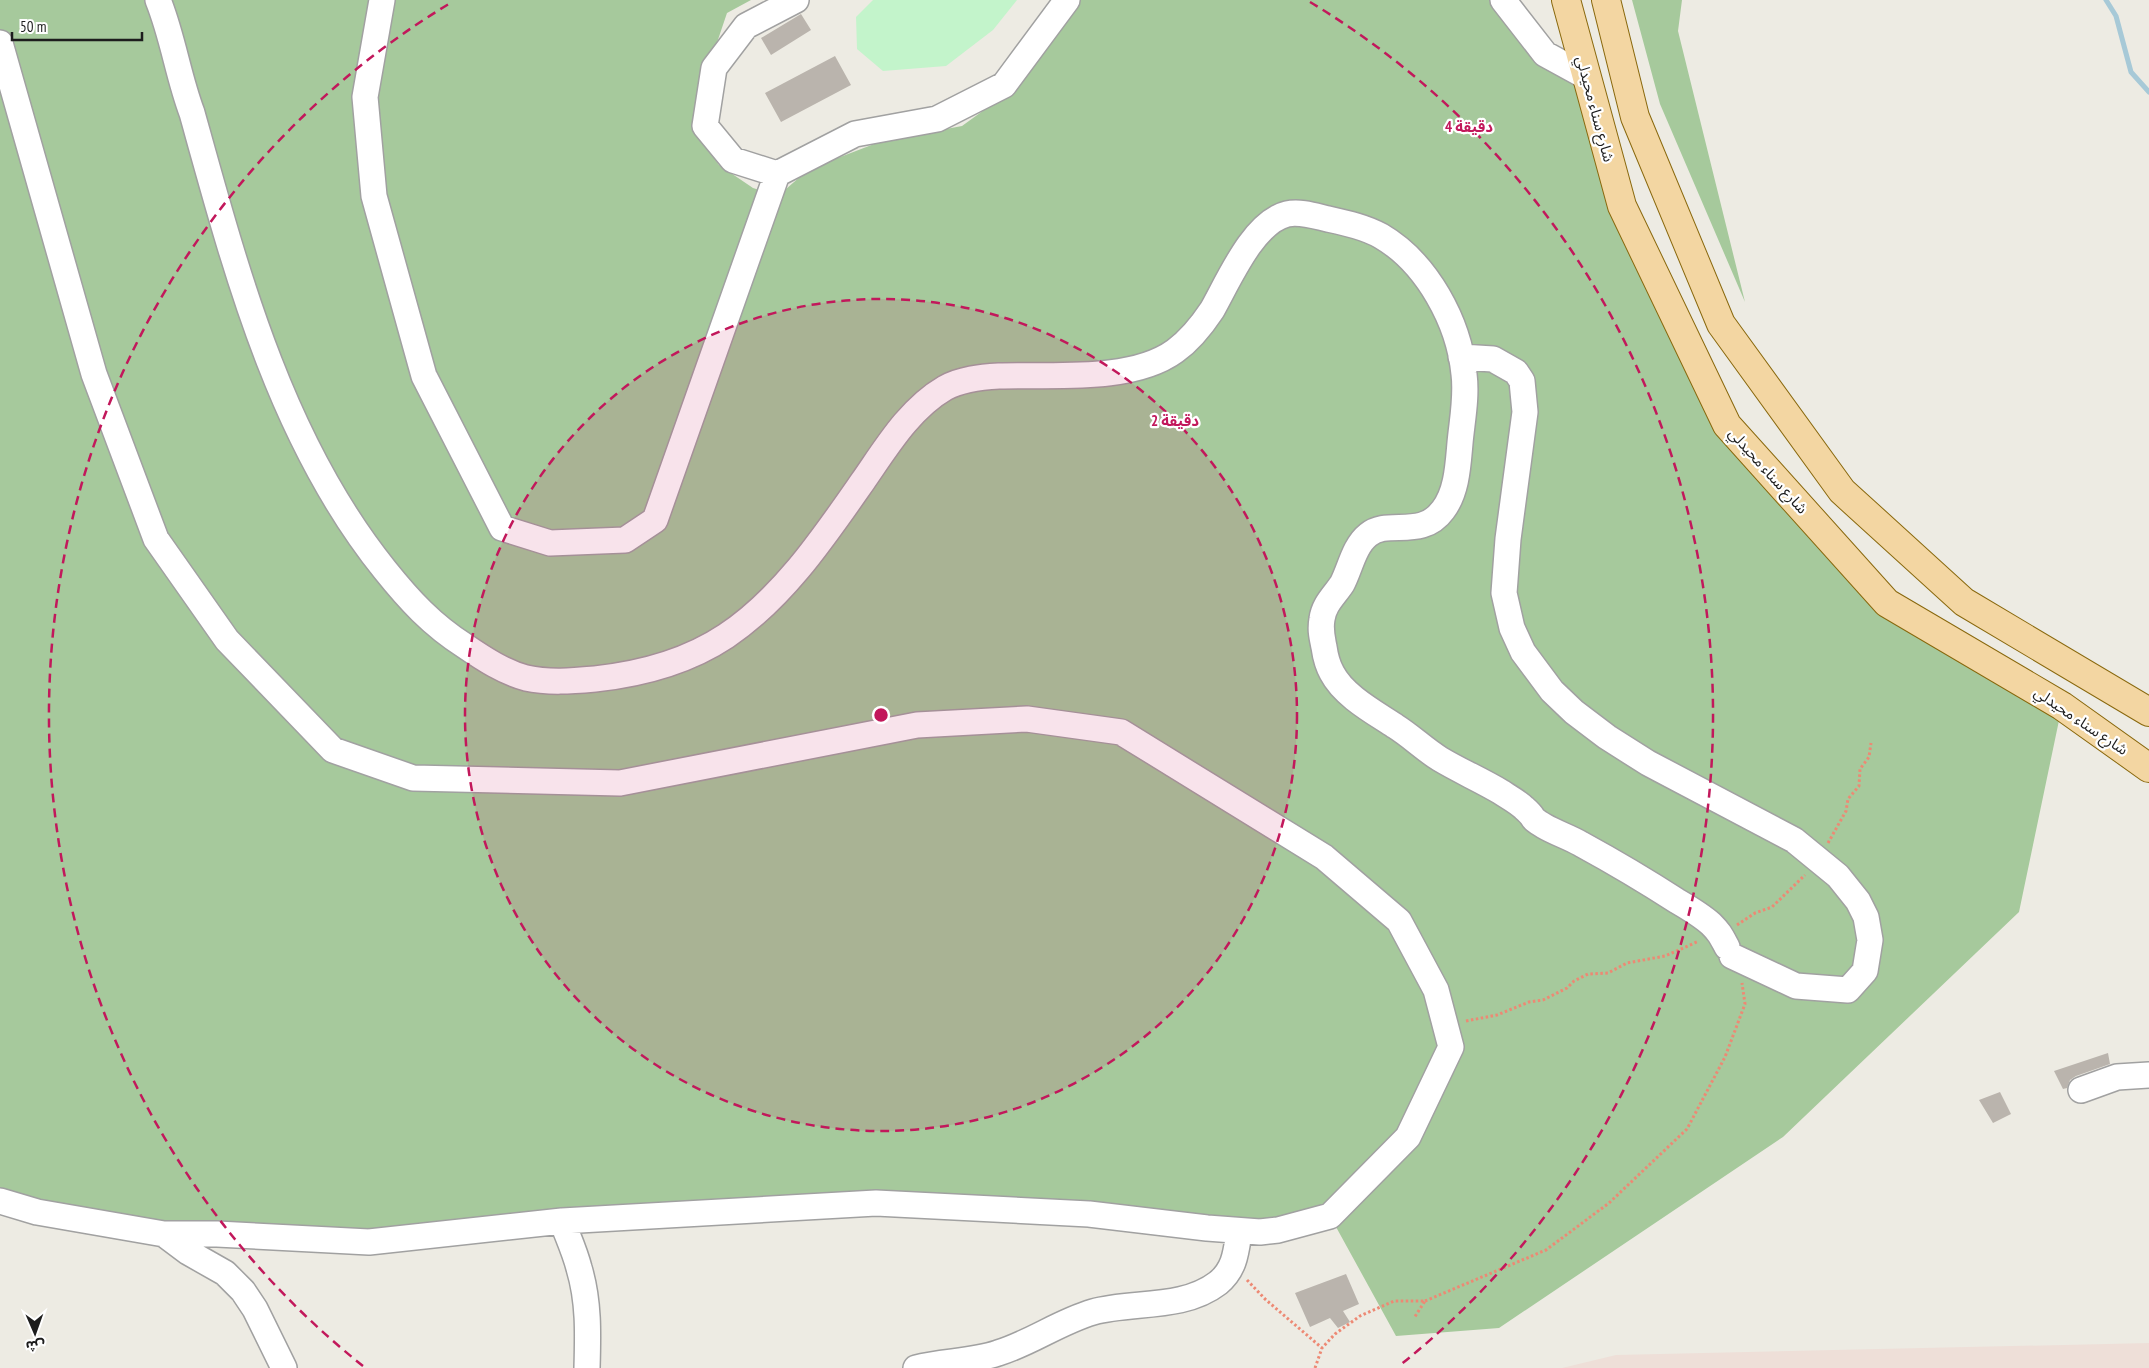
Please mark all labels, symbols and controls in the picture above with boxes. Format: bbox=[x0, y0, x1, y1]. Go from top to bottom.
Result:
scale bar bbox=[12, 10, 142, 42]
text: 50 m bbox=[20, 17, 46, 36]
street label: شارع سناء محيدلي bbox=[1569, 54, 1619, 165]
text: 4 دقيقة bbox=[1445, 117, 1493, 136]
text: 2 دقيقة bbox=[1151, 411, 1199, 430]
street label: شارع سناء محيدلي bbox=[1723, 424, 1812, 520]
street label: شارع سناء محيدلي bbox=[2029, 682, 2132, 762]
centre of rings bbox=[872, 706, 890, 724]
north arrow bbox=[10, 1308, 60, 1358]
text: ش bbox=[26, 1337, 45, 1355]

